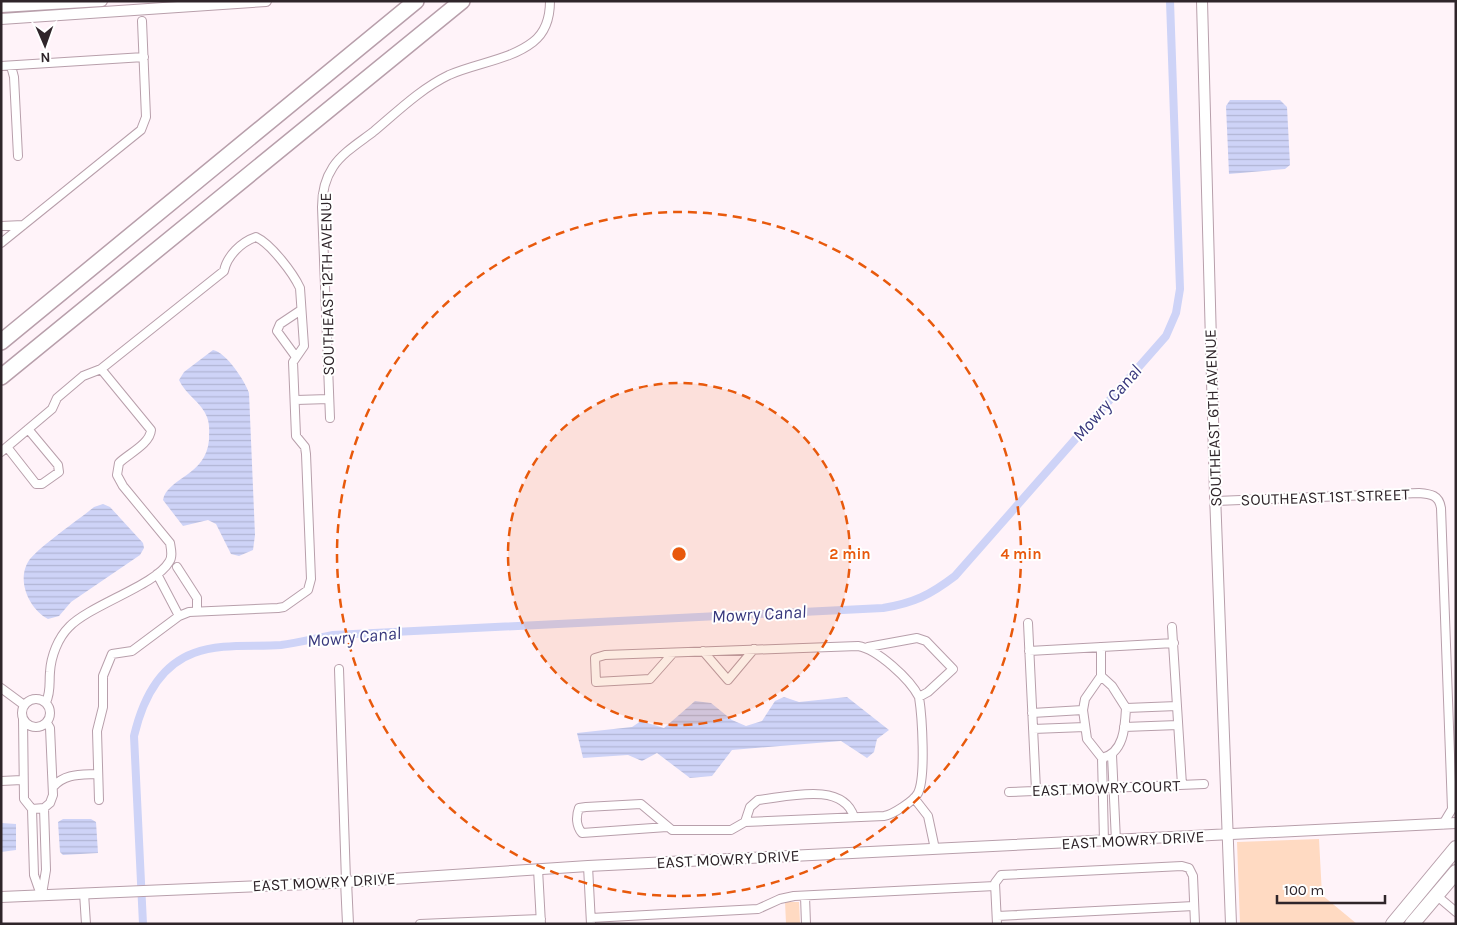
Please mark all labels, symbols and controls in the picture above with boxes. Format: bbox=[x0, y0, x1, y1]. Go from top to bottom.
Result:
north arrow bbox=[20, 20, 70, 70]
text: N bbox=[40, 49, 51, 66]
street label: SOUTHEAST 12TH AVENUE bbox=[316, 192, 338, 376]
street label: SOUTHEAST 6TH AVENUE bbox=[1200, 329, 1226, 507]
water label: Mowry Canal bbox=[1068, 360, 1147, 446]
street label: SOUTHEAST 1ST STREET bbox=[1240, 485, 1410, 509]
centre of rings bbox=[670, 545, 688, 563]
text: 2 min bbox=[829, 545, 871, 563]
text: 4 min bbox=[1000, 545, 1042, 563]
water label: Mowry Canal bbox=[711, 601, 807, 627]
water label: Mowry Canal bbox=[306, 622, 403, 652]
street label: EAST MOWRY COURT bbox=[1031, 776, 1181, 800]
street label: EAST MOWRY DRIVE bbox=[1061, 827, 1205, 853]
street label: EAST MOWRY DRIVE bbox=[656, 846, 800, 872]
street label: EAST MOWRY DRIVE bbox=[252, 869, 396, 895]
scale bar bbox=[1277, 872, 1384, 904]
text: 100 m bbox=[1284, 881, 1324, 899]

